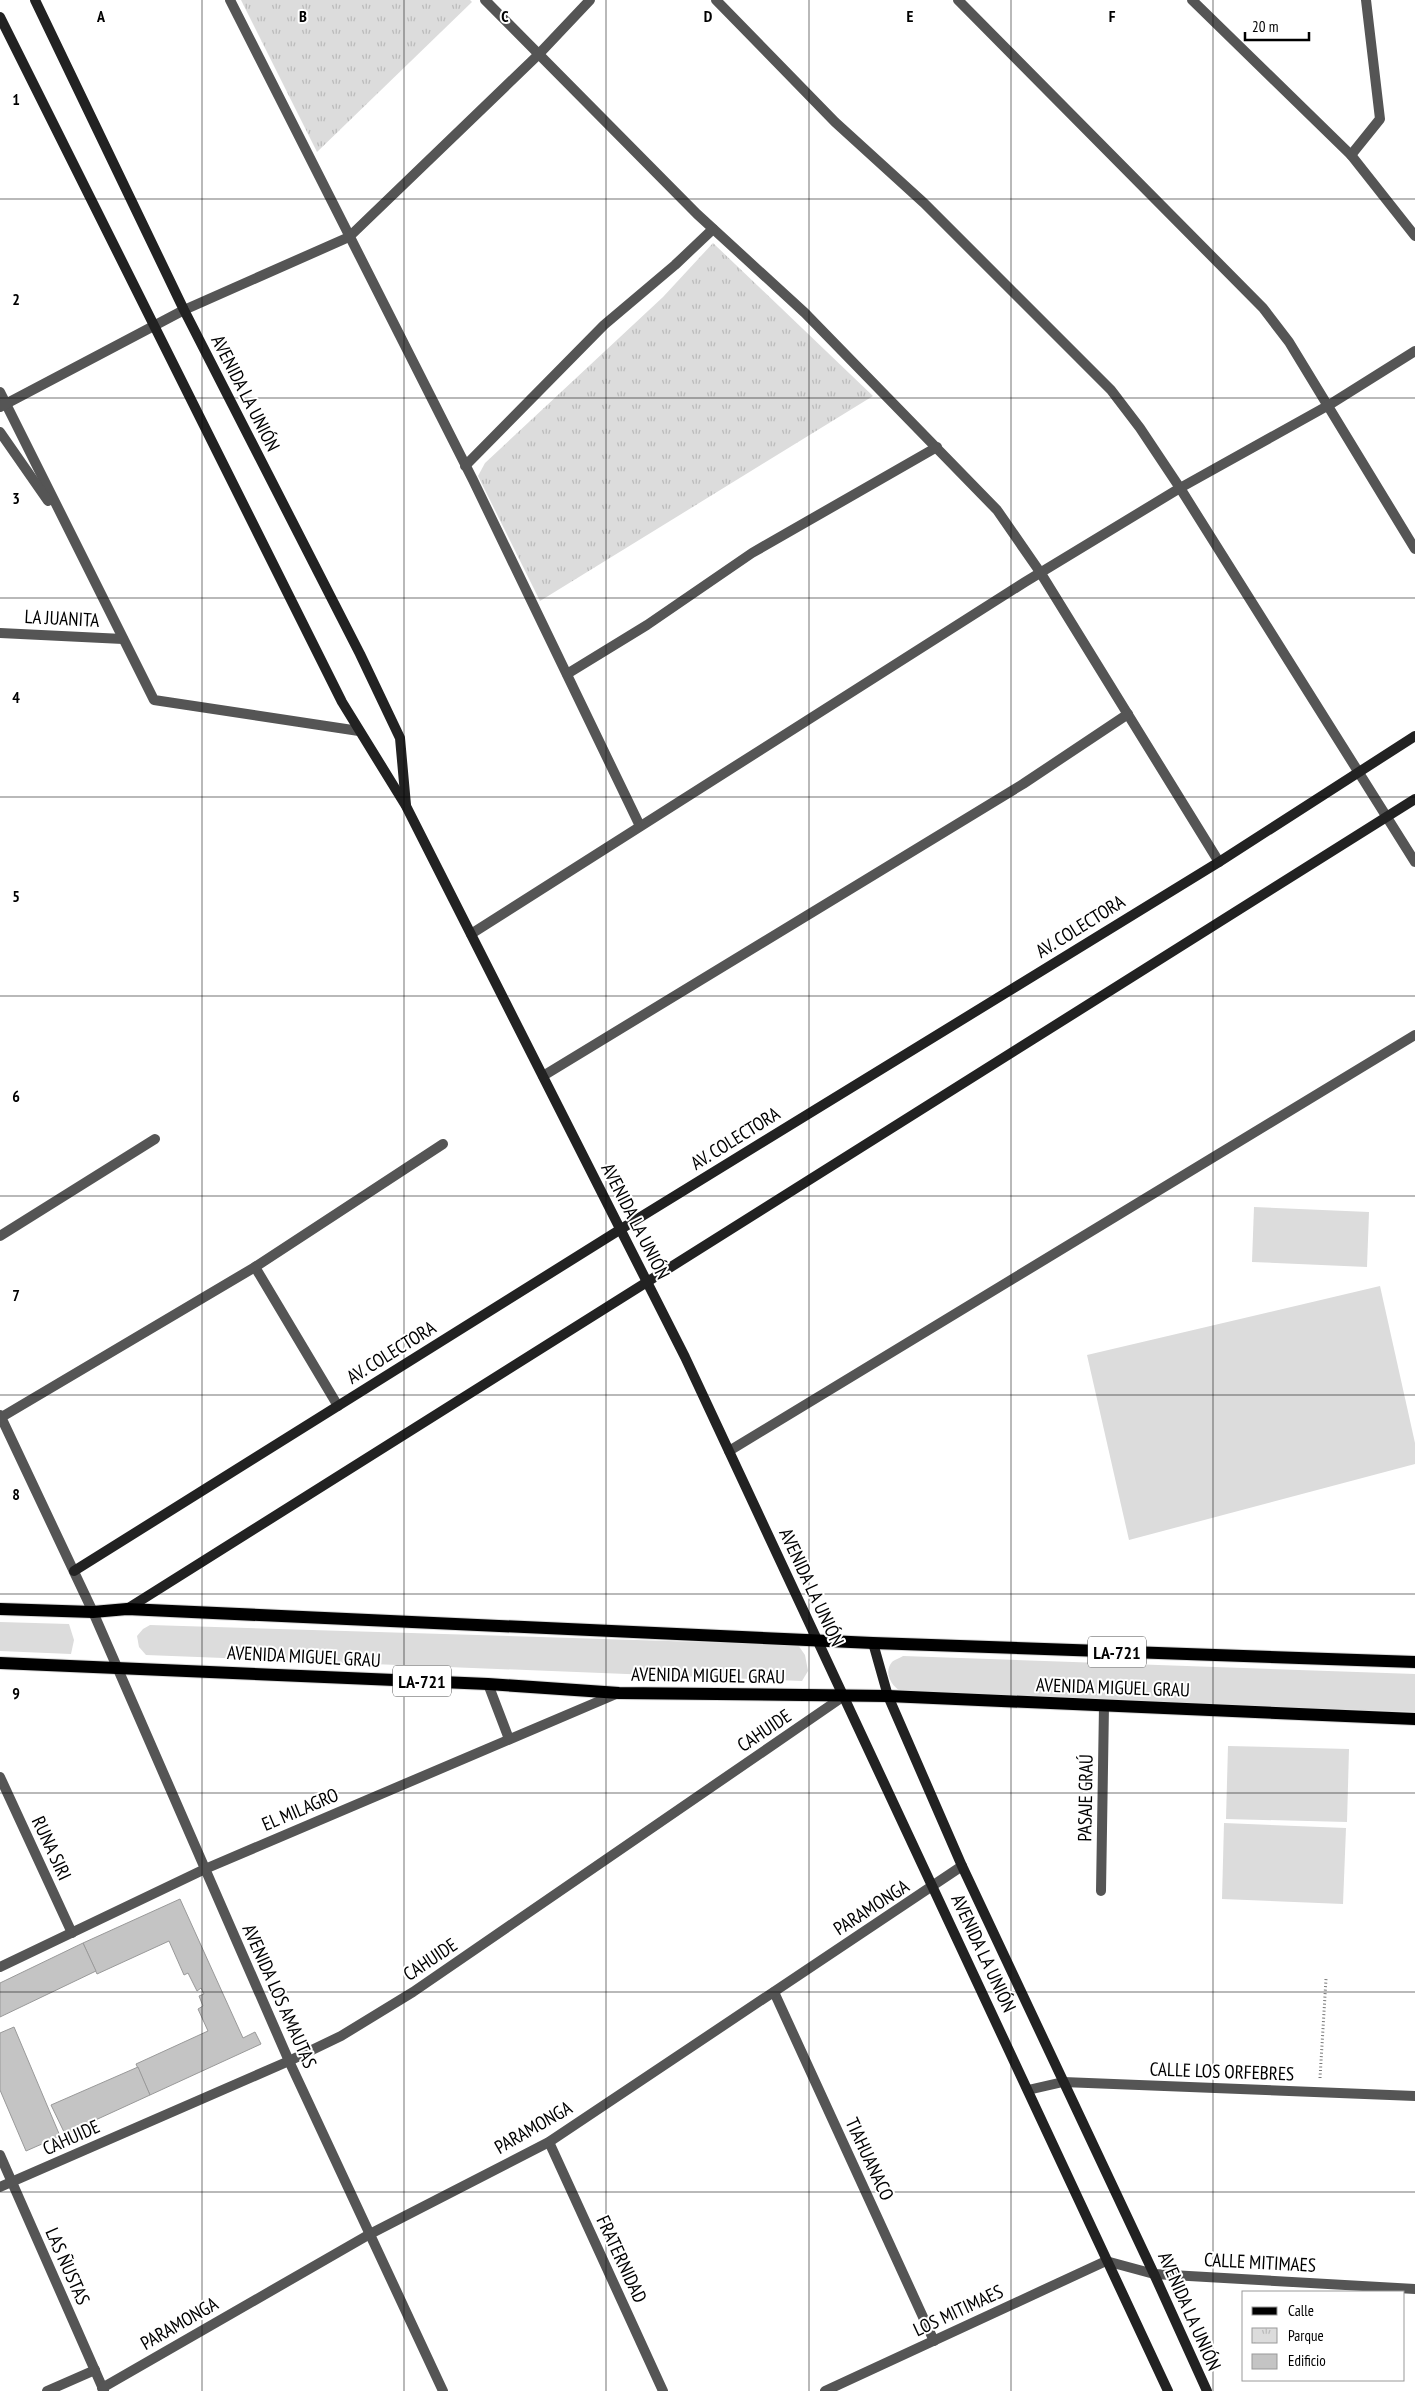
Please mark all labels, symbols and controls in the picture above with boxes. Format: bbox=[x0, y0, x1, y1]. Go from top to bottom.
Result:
text: A bbox=[96, 6, 106, 26]
text: B bbox=[299, 6, 307, 26]
text: C bbox=[501, 6, 509, 26]
text: D bbox=[704, 6, 713, 26]
text: E bbox=[907, 6, 914, 26]
text: F bbox=[1109, 6, 1116, 26]
scale bar bbox=[1245, 10, 1309, 42]
text: 20 m bbox=[1252, 17, 1278, 36]
text: 1 bbox=[12, 89, 20, 109]
text: 2 bbox=[12, 289, 20, 309]
street label: AVENIDA LA UNIÓN bbox=[206, 331, 286, 455]
text: 3 bbox=[12, 488, 20, 508]
street label: LA JUANITA bbox=[24, 604, 100, 632]
text: 4 bbox=[12, 687, 20, 707]
text: 5 bbox=[12, 886, 20, 906]
street label: AV. COLECTORA bbox=[1031, 889, 1129, 963]
text: 6 bbox=[12, 1086, 20, 1106]
street label: AV. COLECTORA bbox=[686, 1101, 784, 1175]
street label: AVENIDA LA UNIÓN bbox=[596, 1159, 676, 1283]
text: 7 bbox=[12, 1285, 20, 1305]
street label: AV. COLECTORA bbox=[342, 1315, 440, 1389]
text: 8 bbox=[12, 1484, 20, 1504]
street label: AVENIDA LA UNIÓN bbox=[774, 1524, 850, 1650]
road number: LA-721 bbox=[1088, 1636, 1146, 1668]
street label: AVENIDA MIGUEL GRAU bbox=[227, 1640, 381, 1672]
street label: AVENIDA MIGUEL GRAU bbox=[631, 1662, 785, 1688]
road number: LA-721 bbox=[393, 1665, 451, 1696]
street label: AVENIDA MIGUEL GRAU bbox=[1036, 1672, 1190, 1702]
text: 9 bbox=[12, 1683, 20, 1703]
street label: CAHUIDE bbox=[732, 1703, 796, 1757]
street label: PASAJE GRAÚ bbox=[1072, 1754, 1098, 1842]
street label: EL MILAGRO bbox=[258, 1782, 342, 1836]
street label: RUNA SIRI bbox=[27, 1812, 77, 1884]
street label: PARAMONGA bbox=[829, 1874, 913, 1940]
street label: AVENIDA LA UNIÓN bbox=[946, 1890, 1022, 2016]
street label: AVENIDA LOS AMAUTAS bbox=[237, 1920, 323, 2072]
street label: CAHUIDE bbox=[398, 1932, 462, 1986]
street label: CALLE LOS ORFEBRES bbox=[1149, 2056, 1295, 2086]
street label: PARAMONGA bbox=[490, 2095, 576, 2159]
street label: CAHUIDE bbox=[39, 2114, 103, 2160]
street label: TIAHUANACO bbox=[840, 2114, 900, 2204]
street label: FRATERNIDAD bbox=[591, 2212, 653, 2306]
street label: LAS ÑUSTAS bbox=[40, 2224, 96, 2308]
street label: CALLE MITIMAES bbox=[1203, 2247, 1317, 2277]
street label: AVENIDA LA UNIÓN bbox=[1153, 2248, 1227, 2374]
street label: LOS MITIMAES bbox=[909, 2279, 1007, 2341]
street label: PARAMONGA bbox=[136, 2291, 222, 2355]
legend bbox=[1242, 2291, 1405, 2381]
text: Calle bbox=[1288, 2301, 1314, 2320]
text: Parque bbox=[1288, 2326, 1324, 2345]
text: Edificio bbox=[1288, 2351, 1326, 2370]

